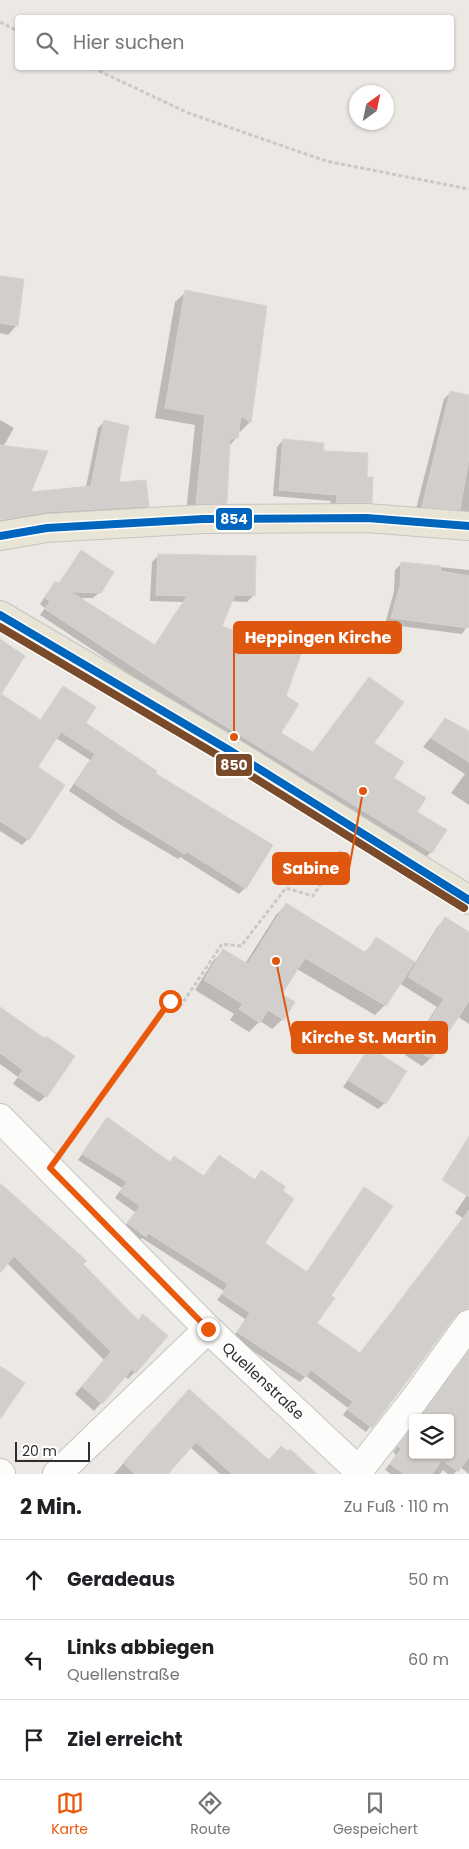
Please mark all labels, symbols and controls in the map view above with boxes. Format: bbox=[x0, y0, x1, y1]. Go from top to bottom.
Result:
search box bbox=[15, 15, 454, 70]
icon: search bbox=[33, 29, 61, 57]
text: Hier suchen bbox=[73, 29, 184, 56]
north arrow bbox=[349, 85, 394, 130]
line badge: 854 bbox=[215, 507, 253, 531]
text: 854 bbox=[220, 509, 248, 529]
callout: Heppingen Kirche bbox=[234, 622, 401, 653]
text: Heppingen Kirche bbox=[245, 626, 391, 649]
line badge: 850 bbox=[215, 753, 253, 777]
text: 850 bbox=[220, 755, 248, 775]
callout: Sabine bbox=[273, 853, 349, 884]
text: Sabine bbox=[283, 857, 340, 880]
route start bbox=[159, 990, 182, 1013]
callout: Kirche St. Martin bbox=[292, 1022, 447, 1053]
text: Kirche St. Martin bbox=[301, 1026, 437, 1049]
route end bbox=[197, 1318, 220, 1341]
street label: Quellenstraße bbox=[218, 1337, 309, 1424]
map controls bbox=[409, 1414, 454, 1459]
button: layers bbox=[409, 1414, 454, 1459]
scale bar bbox=[15, 1439, 90, 1462]
text: 20 m bbox=[22, 1441, 57, 1461]
text: 2 Min. bbox=[20, 1492, 82, 1521]
text: Zu Fuß · 110 m bbox=[344, 1495, 449, 1518]
icon: ahead bbox=[20, 1566, 48, 1594]
text: Geradeaus bbox=[67, 1566, 175, 1593]
text: 50 m bbox=[408, 1568, 449, 1591]
text: Links abbiegen bbox=[67, 1634, 214, 1661]
icon: left bbox=[20, 1646, 48, 1674]
text: 60 m bbox=[408, 1648, 449, 1671]
text: Quellenstraße bbox=[67, 1663, 180, 1686]
icon: arrive bbox=[20, 1726, 48, 1754]
text: Ziel erreicht bbox=[67, 1726, 183, 1753]
tab: Karte bbox=[51, 1789, 88, 1840]
tab: Route bbox=[190, 1789, 231, 1840]
tab: Gespeichert bbox=[333, 1789, 418, 1840]

